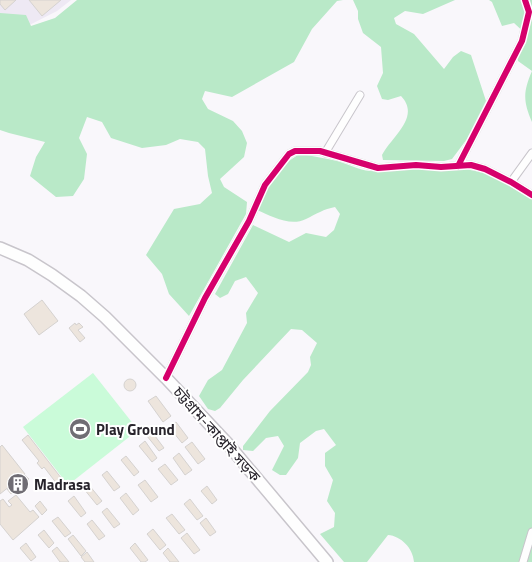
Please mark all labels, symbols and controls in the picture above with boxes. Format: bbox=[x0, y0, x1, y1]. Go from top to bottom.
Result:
street label: চট্টগ্রাম-কাপ্তাই সড়ক bbox=[167, 380, 267, 488]
sports icon: Play Ground bbox=[68, 417, 92, 441]
place label: Play Ground bbox=[96, 418, 175, 441]
building icon: Madrasa bbox=[6, 472, 30, 496]
place label: Madrasa bbox=[34, 473, 91, 496]

